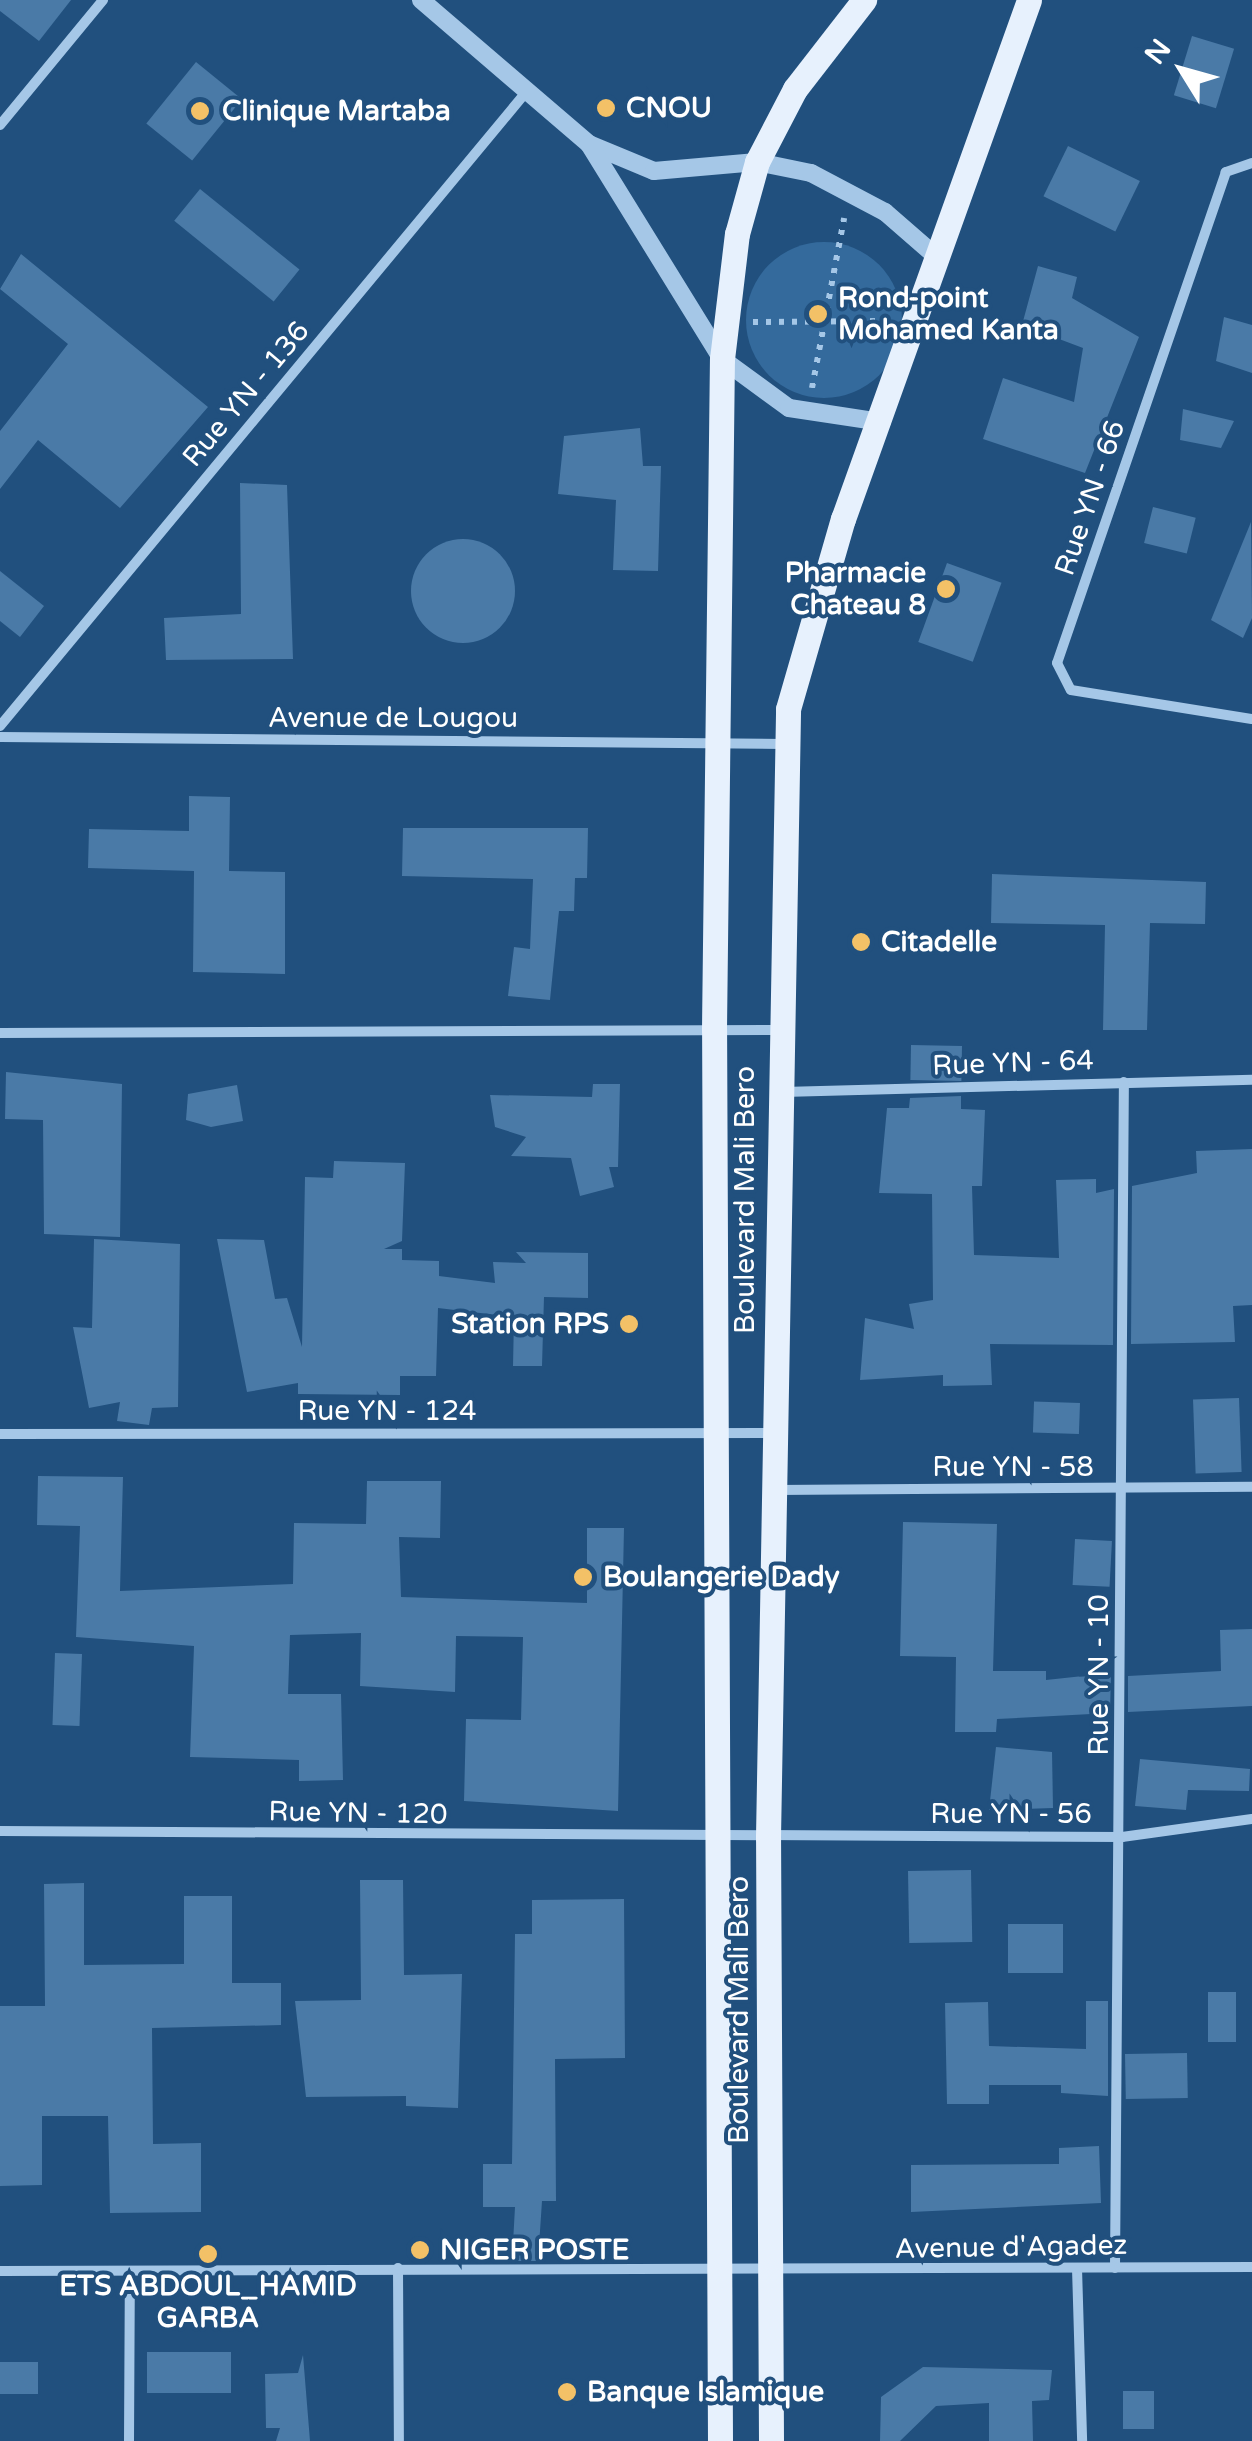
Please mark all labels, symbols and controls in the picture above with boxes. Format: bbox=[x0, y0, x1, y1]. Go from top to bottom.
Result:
north arrow bbox=[1132, 20, 1232, 120]
text: N bbox=[1138, 33, 1178, 71]
place label: CNOU bbox=[626, 91, 712, 125]
place label: Clinique Martaba bbox=[222, 94, 451, 128]
marker: CNOU bbox=[595, 97, 617, 119]
marker: Clinique Martaba bbox=[187, 98, 213, 124]
place label: Rond-point Mohamed Kanta bbox=[838, 281, 1059, 347]
marker: Rond-point Mohamed Kanta bbox=[807, 303, 829, 325]
street label: Rue YN - 136 bbox=[176, 315, 316, 473]
street label: Rue YN - 66 bbox=[1048, 416, 1132, 580]
place label: Pharmacie Chateau 8 bbox=[785, 556, 926, 622]
marker: Pharmacie Chateau 8 bbox=[935, 578, 957, 600]
street label: Avenue de Lougou bbox=[268, 701, 518, 735]
place label: Citadelle bbox=[881, 925, 997, 959]
marker: Citadelle bbox=[850, 931, 872, 953]
street label: Rue YN - 64 bbox=[932, 1043, 1094, 1083]
street label: Boulevard Mali Bero bbox=[728, 1066, 762, 1334]
place label: Station RPS bbox=[451, 1307, 609, 1341]
marker: Station RPS bbox=[618, 1313, 640, 1335]
street label: Rue YN - 124 bbox=[297, 1394, 477, 1428]
street label: Rue YN - 58 bbox=[932, 1450, 1094, 1484]
place label: Boulangerie Dady bbox=[603, 1560, 840, 1594]
marker: Boulangerie Dady bbox=[572, 1566, 594, 1588]
street label: Rue YN - 10 bbox=[1082, 1594, 1116, 1756]
street label: Rue YN - 120 bbox=[268, 1795, 448, 1831]
street label: Rue YN - 56 bbox=[930, 1797, 1092, 1831]
street label: Boulevard Mali Bero bbox=[722, 1876, 756, 2144]
street label: Avenue d'Agadez bbox=[894, 2228, 1128, 2266]
place label: NIGER POSTE bbox=[440, 2233, 629, 2267]
marker: NIGER POSTE bbox=[409, 2239, 431, 2261]
marker: ETS ABDOUL_HAMID GARBA bbox=[197, 2243, 219, 2265]
place label: ETS ABDOUL_HAMID GARBA bbox=[59, 2269, 357, 2335]
place label: Banque Islamique bbox=[587, 2375, 824, 2409]
marker: Banque Islamique bbox=[556, 2381, 578, 2403]

